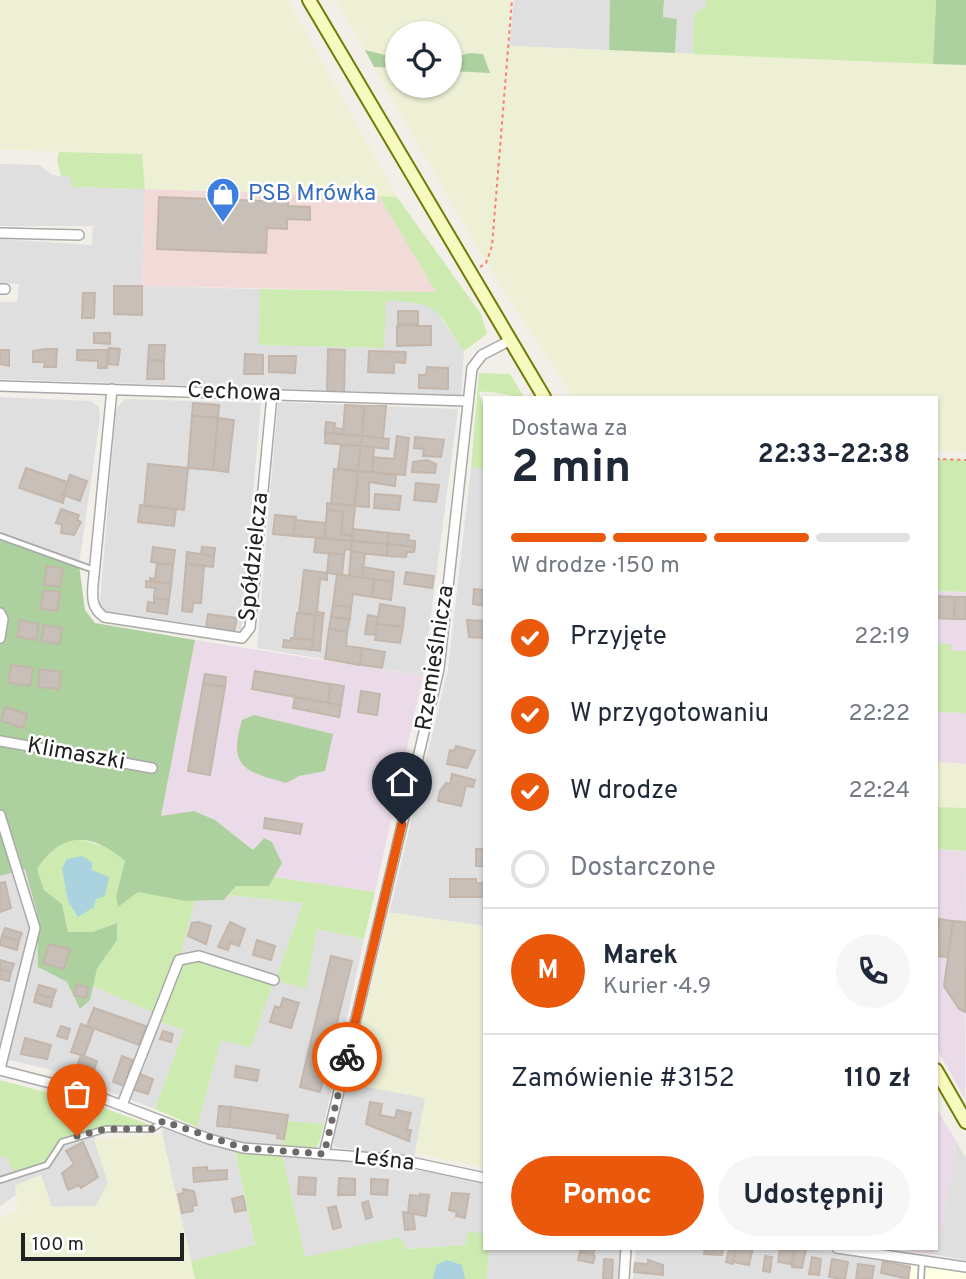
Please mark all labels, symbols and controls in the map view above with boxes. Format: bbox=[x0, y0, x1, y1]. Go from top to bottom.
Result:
map controls bbox=[385, 21, 462, 98]
button: locate bbox=[385, 21, 462, 98]
shop icon: PSB Mrówka bbox=[204, 175, 242, 224]
place label: PSB Mrówka bbox=[248, 180, 376, 209]
street label: Cechowa bbox=[187, 377, 281, 409]
text: Dostawa za bbox=[511, 415, 627, 444]
text: 22:33–22:38 bbox=[758, 439, 910, 472]
text: 2 min bbox=[511, 440, 631, 499]
street label: Spółdzielcza bbox=[234, 491, 276, 623]
text: W drodze · 150 m bbox=[511, 552, 680, 581]
street label: Rzemieślnicza bbox=[410, 583, 462, 733]
icon: check bbox=[511, 619, 549, 657]
text: Przyjęte bbox=[570, 621, 667, 654]
text: 22:19 bbox=[854, 623, 910, 652]
icon: check bbox=[511, 696, 549, 734]
text: W przygotowaniu bbox=[570, 698, 769, 731]
text: 22:22 bbox=[849, 700, 910, 729]
street label: Klimaszki bbox=[25, 732, 127, 778]
pin bbox=[372, 752, 432, 824]
icon: home bbox=[383, 763, 421, 801]
icon: check bbox=[511, 773, 549, 811]
text: W drodze bbox=[570, 775, 678, 808]
text: 22:24 bbox=[849, 777, 910, 806]
text: Dostarczone bbox=[570, 852, 716, 885]
button: phone bbox=[836, 934, 910, 1008]
text: Marek bbox=[603, 940, 678, 973]
text: M bbox=[537, 955, 559, 988]
text: Kurier · 4.9 bbox=[603, 973, 711, 1002]
courier bbox=[312, 1022, 382, 1092]
icon: bike bbox=[328, 1038, 366, 1076]
text: Zamówienie #3152 bbox=[511, 1063, 735, 1096]
text: 110 zł bbox=[844, 1063, 910, 1096]
pin bbox=[47, 1064, 107, 1136]
icon: bag bbox=[58, 1075, 96, 1113]
street label: Leśna bbox=[352, 1143, 416, 1179]
button: Pomoc bbox=[511, 1156, 704, 1236]
button: Udostępnij bbox=[718, 1156, 910, 1236]
scale bar bbox=[21, 1230, 184, 1262]
text: 100 m bbox=[32, 1233, 84, 1257]

